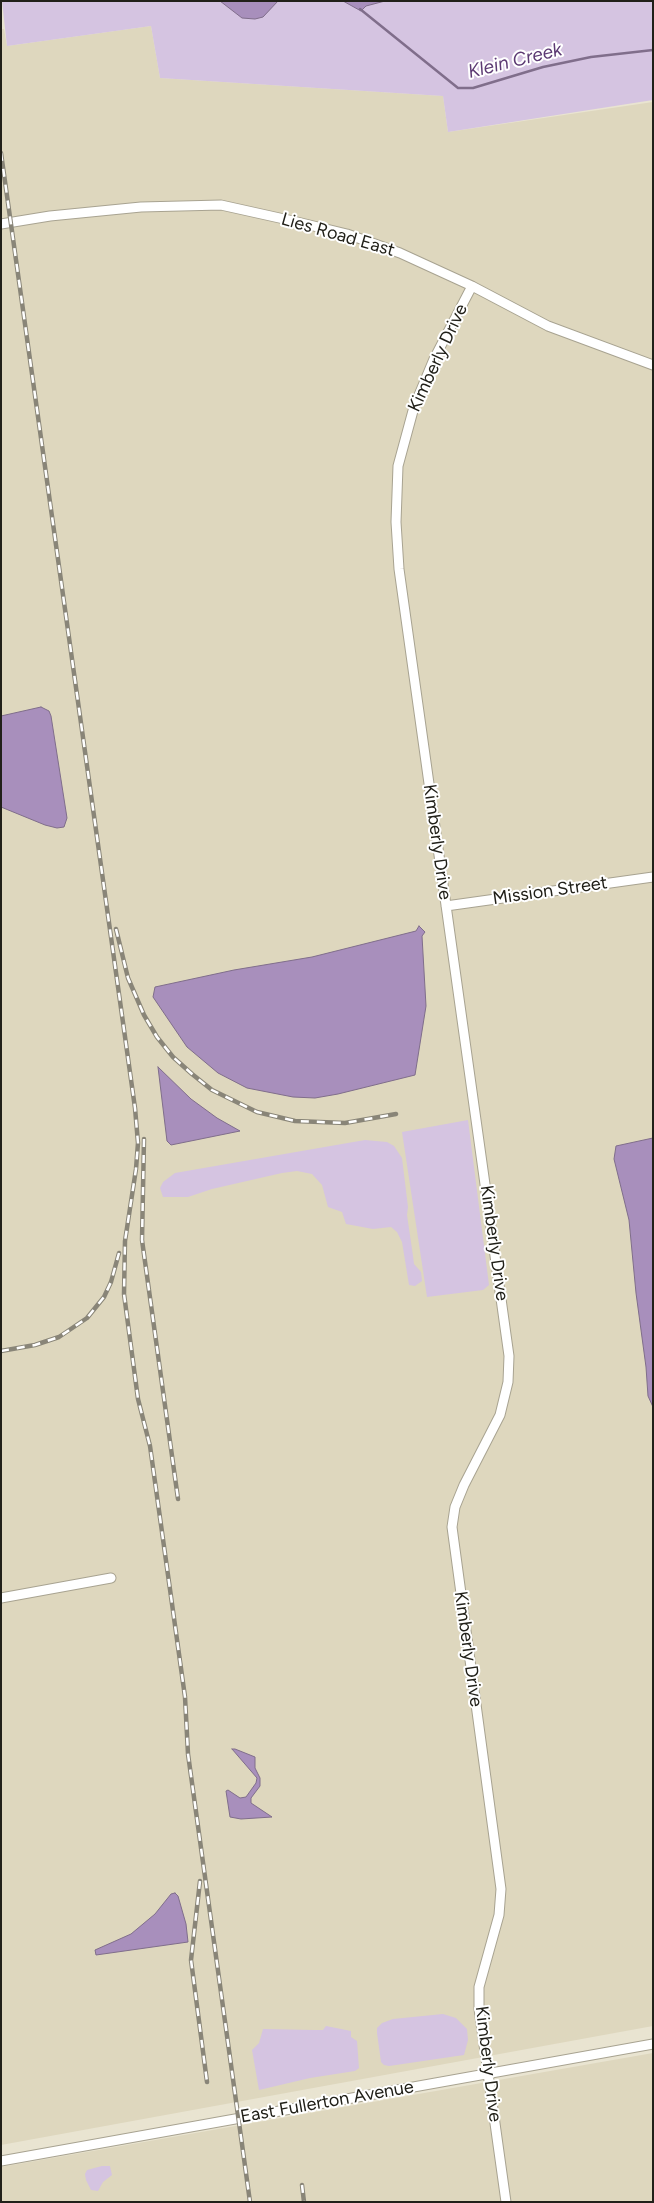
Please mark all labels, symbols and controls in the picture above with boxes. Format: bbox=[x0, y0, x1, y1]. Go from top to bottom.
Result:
water label: Klein Creek bbox=[466, 38, 564, 84]
street label: Lies Road East bbox=[279, 208, 397, 262]
street label: Kimberly Drive bbox=[404, 301, 472, 415]
street label: Kimberly Drive bbox=[418, 783, 456, 901]
street label: Mission Street bbox=[491, 872, 609, 910]
street label: Kimberly Drive bbox=[475, 1184, 513, 1302]
street label: Kimberly Drive bbox=[449, 1590, 487, 1708]
street label: Kimberly Drive bbox=[470, 2005, 506, 2123]
street label: East Fullerton Avenue bbox=[239, 2076, 415, 2128]

